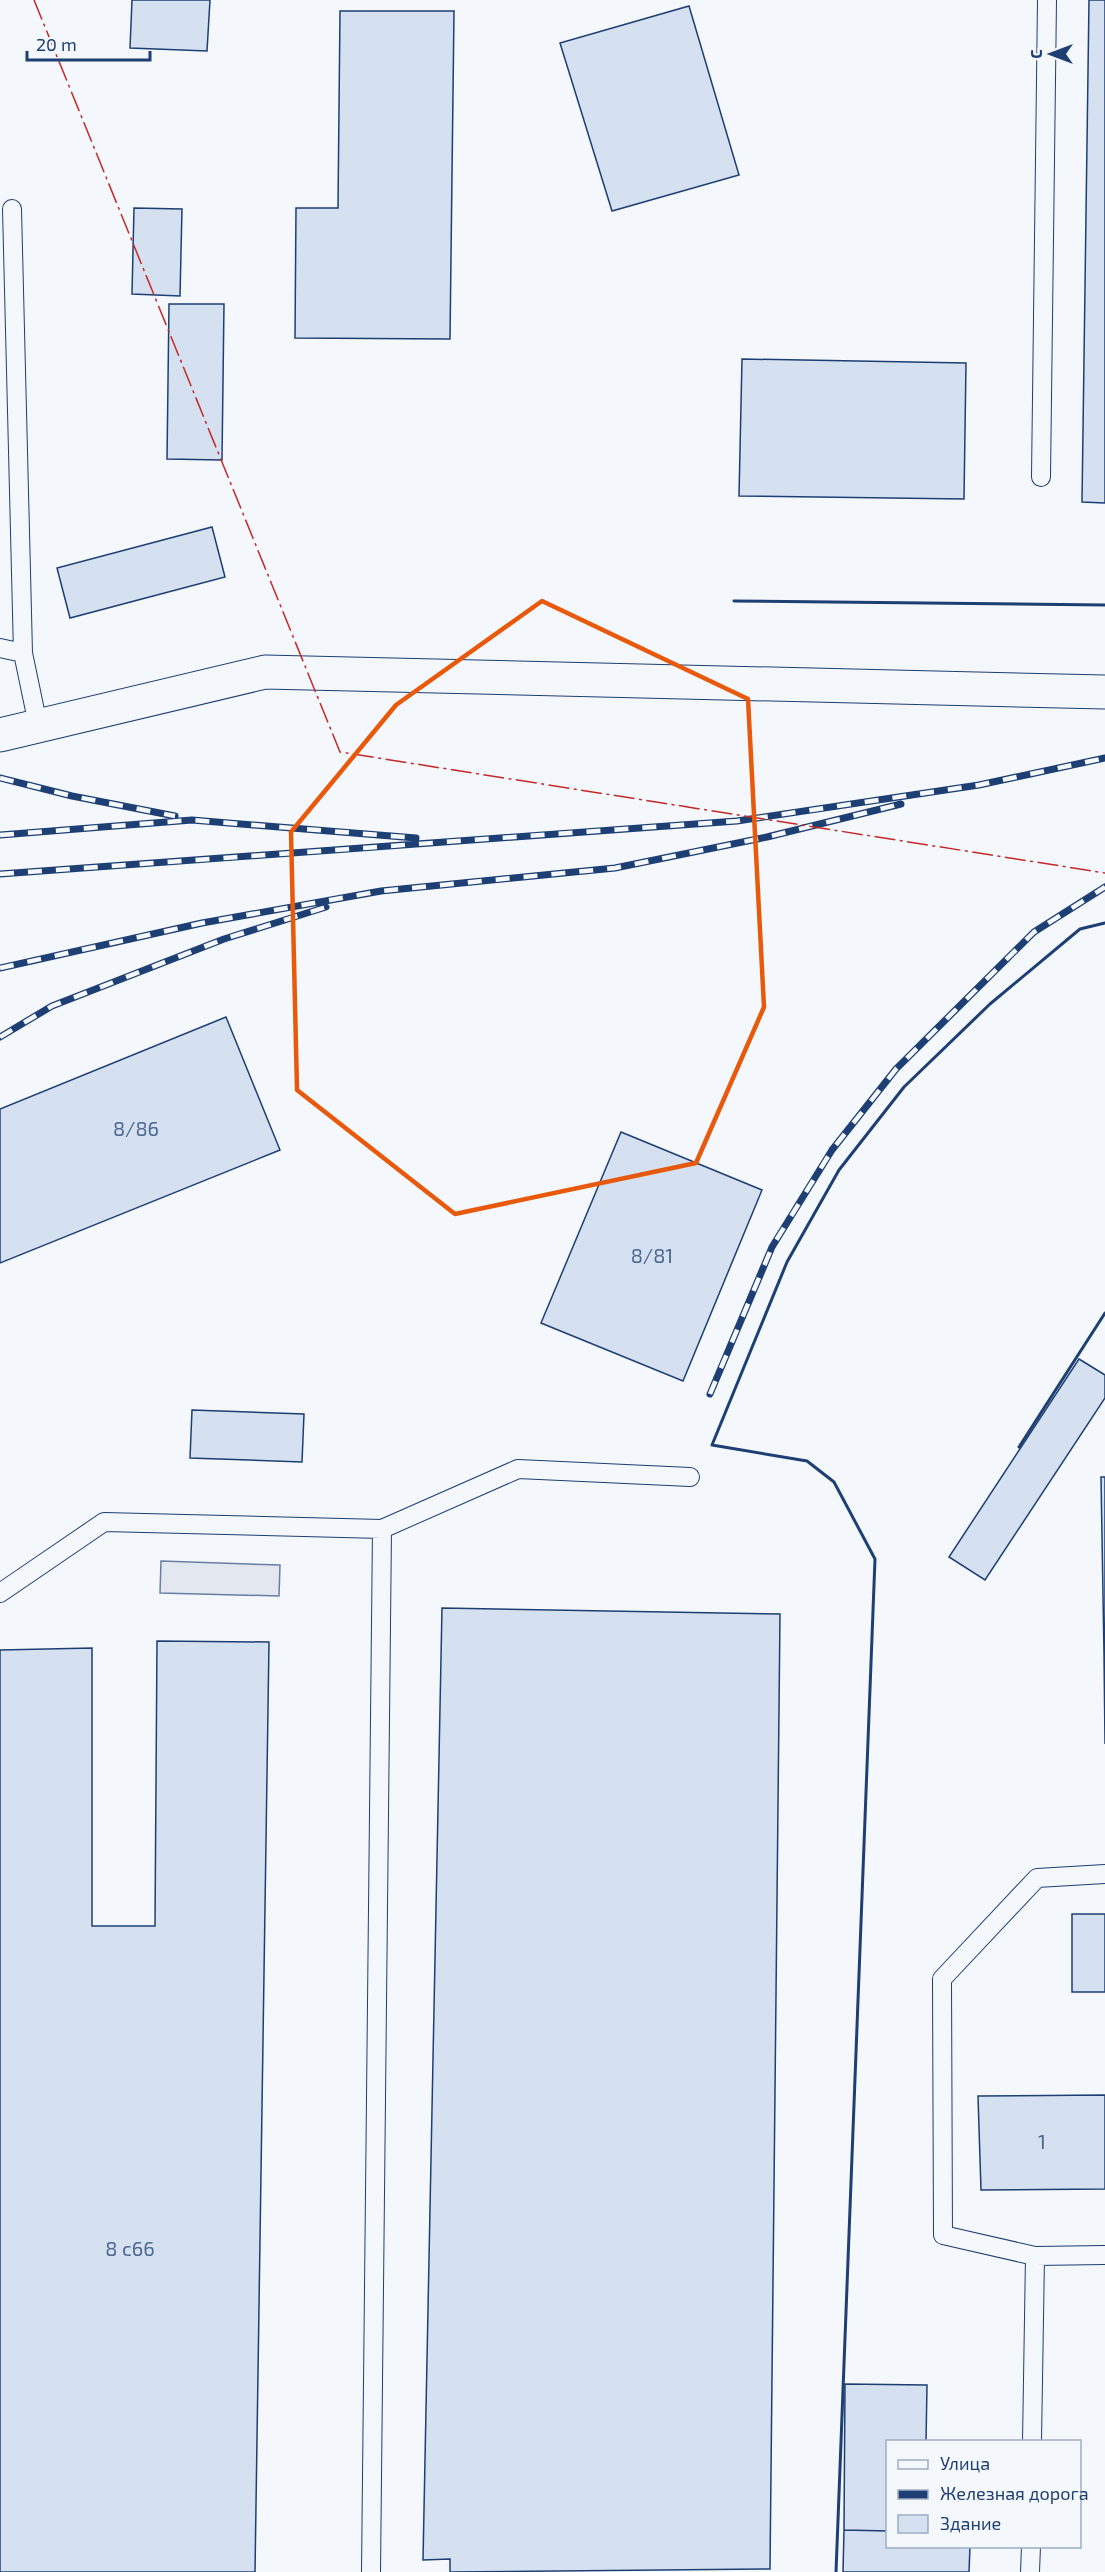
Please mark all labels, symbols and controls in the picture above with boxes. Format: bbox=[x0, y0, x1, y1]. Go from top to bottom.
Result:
scale bar bbox=[27, 24, 150, 62]
north arrow bbox=[1021, 24, 1081, 84]
text: 20 m bbox=[36, 33, 77, 55]
text: С bbox=[1026, 49, 1045, 59]
house number: 8/86 bbox=[113, 1116, 159, 1140]
house number: 8/81 bbox=[631, 1243, 673, 1267]
house number: 1 bbox=[1038, 2129, 1046, 2153]
house number: 8 с66 bbox=[105, 2236, 155, 2260]
legend bbox=[886, 2440, 1081, 2548]
text: Улица bbox=[940, 2452, 990, 2474]
text: Железная дорога bbox=[940, 2482, 1089, 2504]
text: Здание bbox=[940, 2512, 1001, 2534]

